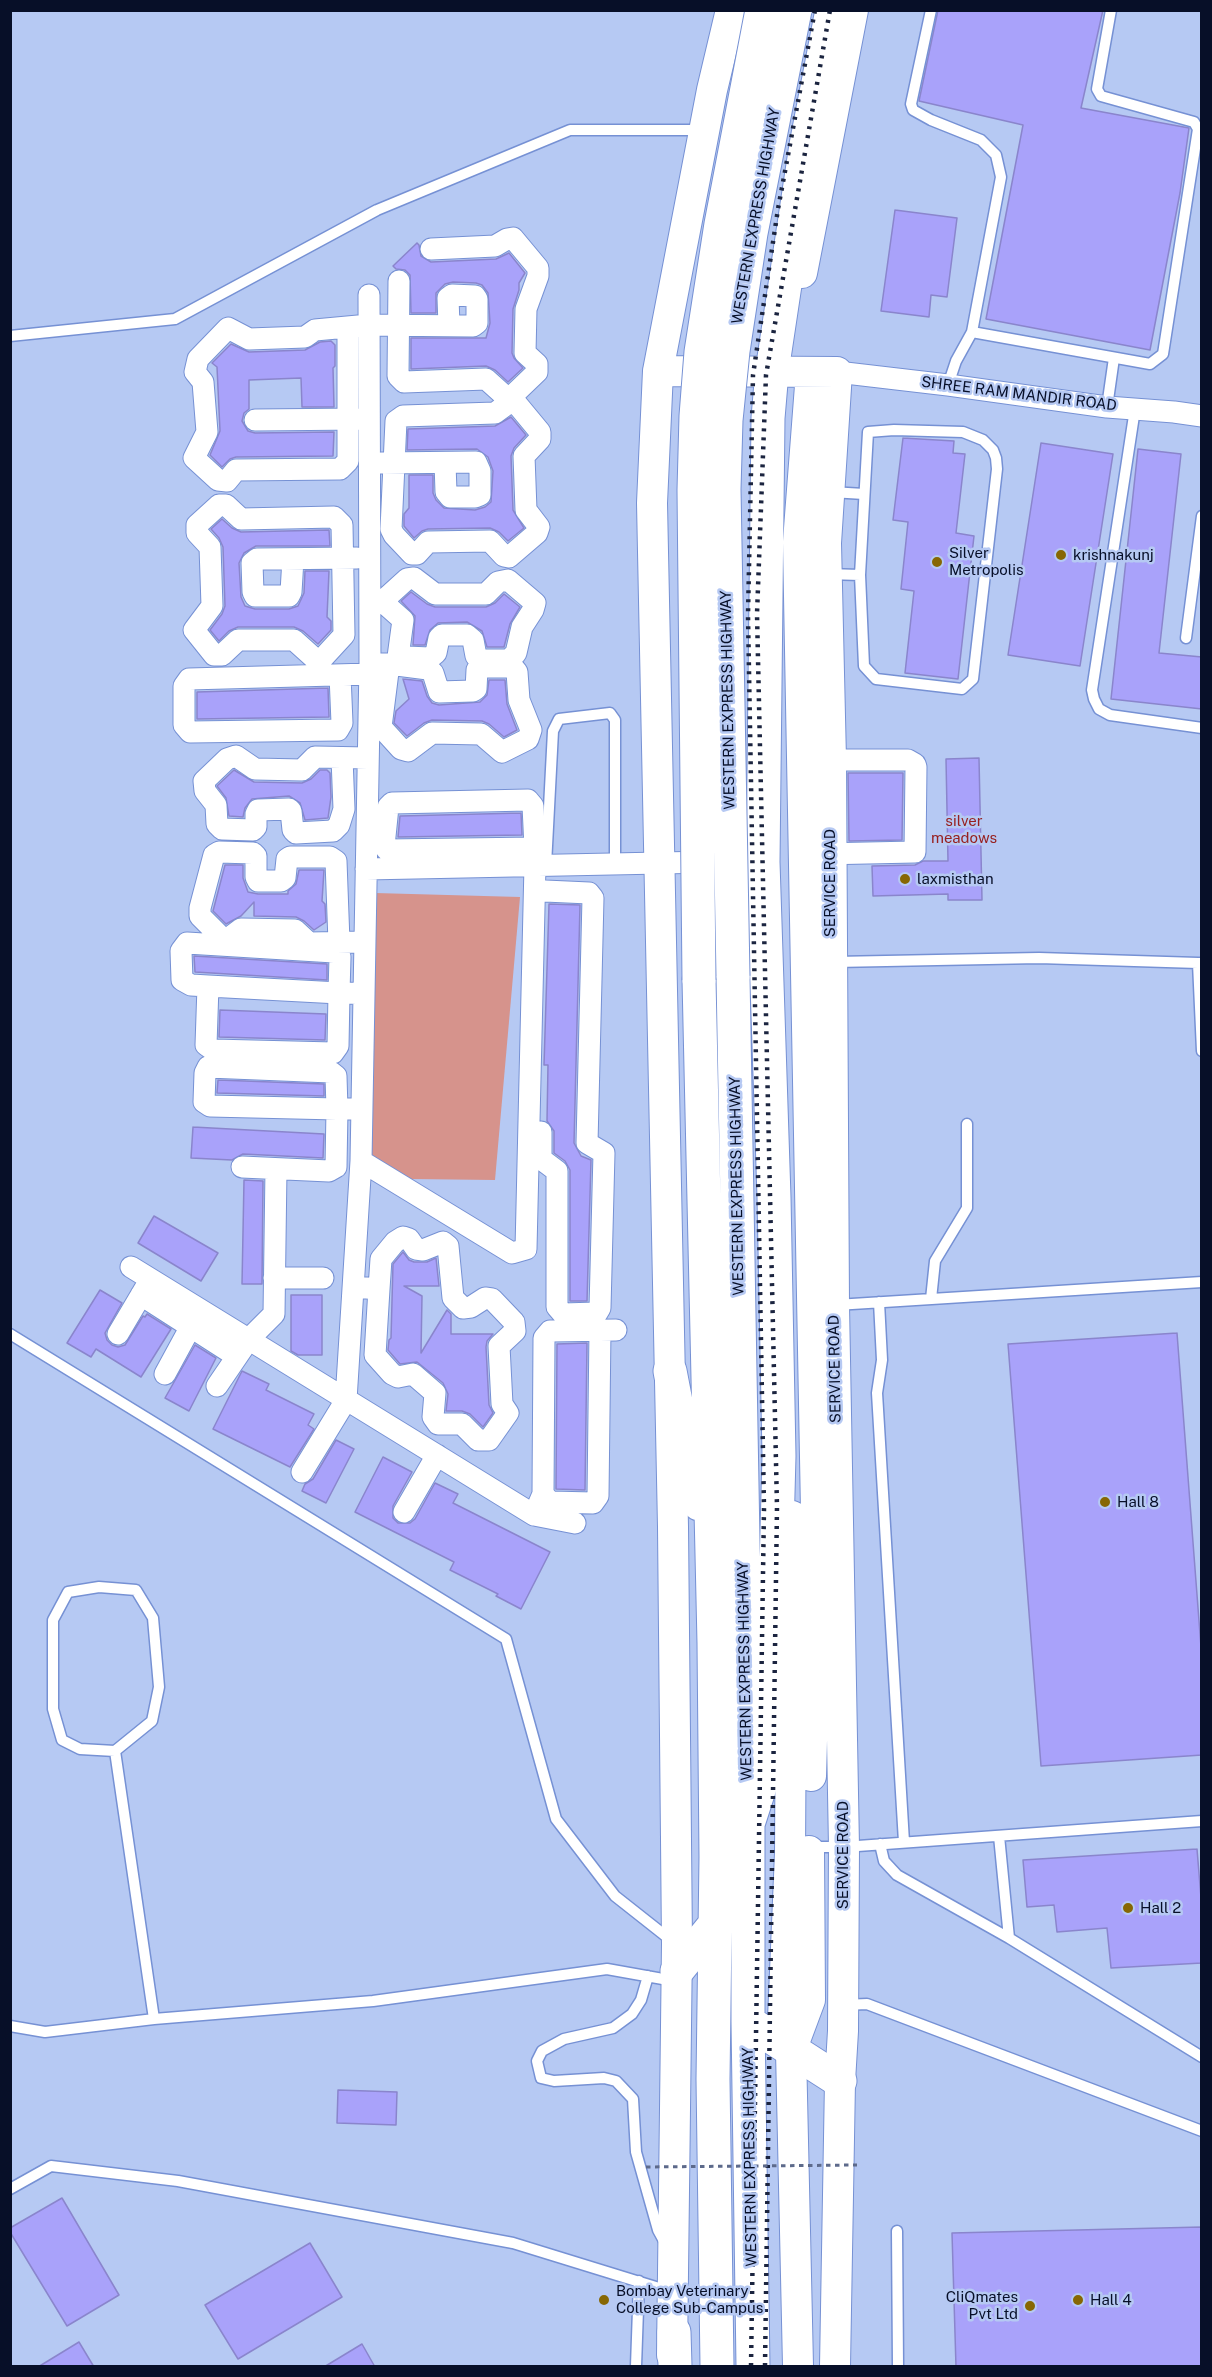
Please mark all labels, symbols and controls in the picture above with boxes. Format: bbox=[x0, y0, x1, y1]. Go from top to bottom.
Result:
street label: WESTERN EXPRESS HIGHWAY bbox=[728, 107, 784, 325]
street label: SHREE RAM MANDIR ROAD bbox=[920, 373, 1118, 415]
place label: Silver Metropolis bbox=[949, 544, 1024, 579]
place label: krishnakunj bbox=[1073, 546, 1154, 564]
marker: krishnakunj bbox=[1054, 548, 1068, 562]
marker: Silver Metropolis bbox=[930, 555, 944, 569]
street label: WESTERN EXPRESS HIGHWAY bbox=[717, 590, 739, 810]
park label: silver meadows bbox=[931, 812, 997, 847]
street label: SERVICE ROAD bbox=[821, 829, 839, 937]
place label: laxmisthan bbox=[917, 870, 994, 888]
marker: laxmisthan bbox=[898, 872, 912, 886]
street label: WESTERN EXPRESS HIGHWAY bbox=[726, 1076, 748, 1296]
street label: SERVICE ROAD bbox=[825, 1315, 845, 1423]
place label: Hall 8 bbox=[1117, 1493, 1159, 1511]
marker: Hall 8 bbox=[1098, 1495, 1112, 1509]
street label: WESTERN EXPRESS HIGHWAY bbox=[734, 1561, 756, 1781]
street label: SERVICE ROAD bbox=[834, 1801, 852, 1909]
place label: Hall 2 bbox=[1140, 1899, 1181, 1917]
marker: Hall 2 bbox=[1121, 1901, 1135, 1915]
street label: WESTERN EXPRESS HIGHWAY bbox=[739, 2047, 761, 2267]
place label: Bombay Veterinary College Sub-Campus bbox=[616, 2282, 763, 2317]
place label: CliQmates Pvt Ltd bbox=[946, 2288, 1018, 2323]
place label: Hall 4 bbox=[1090, 2291, 1132, 2309]
marker: Bombay Veterinary College Sub-Campus bbox=[597, 2293, 611, 2307]
marker: Hall 4 bbox=[1071, 2293, 1085, 2307]
marker: CliQmates Pvt Ltd bbox=[1023, 2299, 1037, 2313]

